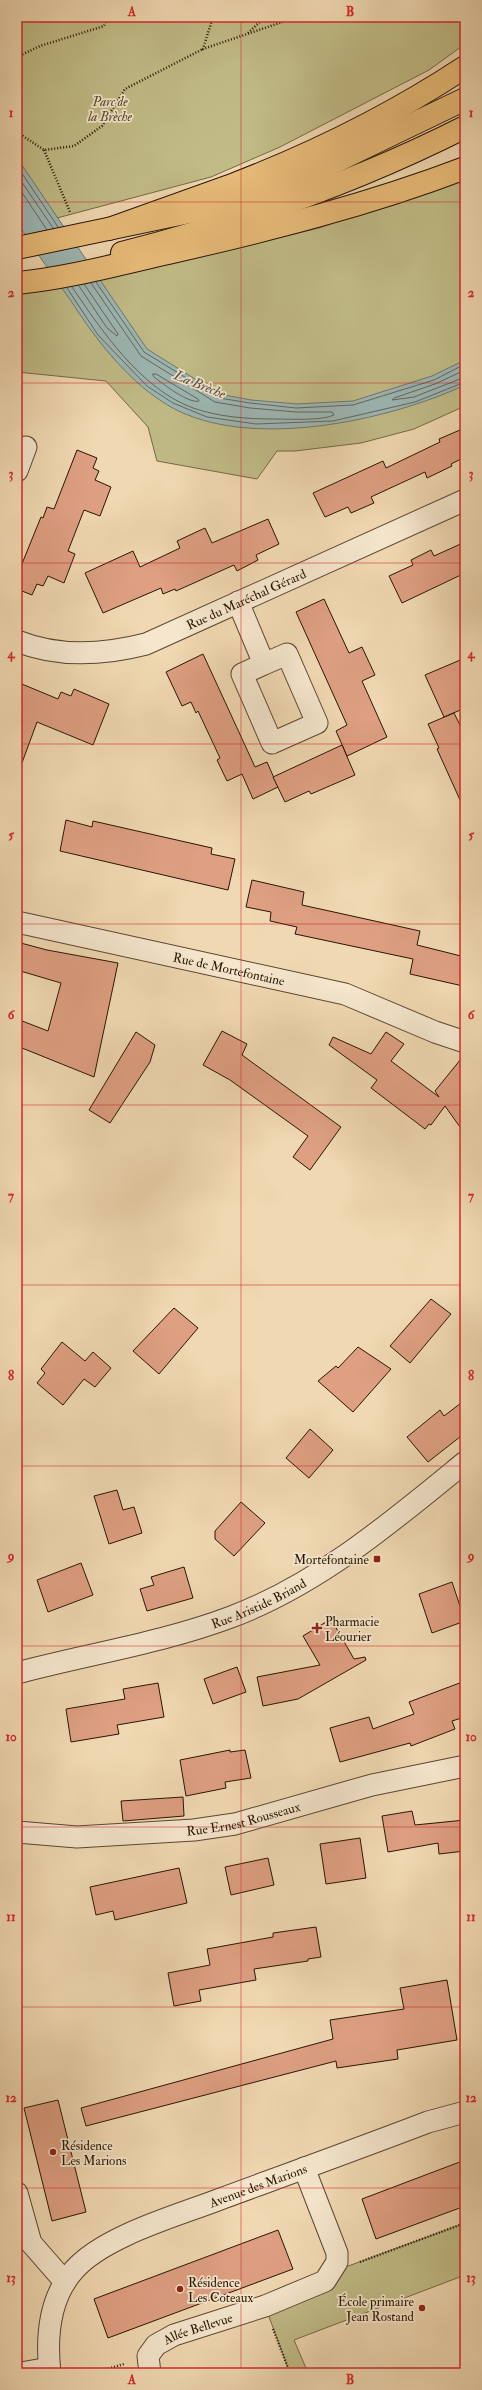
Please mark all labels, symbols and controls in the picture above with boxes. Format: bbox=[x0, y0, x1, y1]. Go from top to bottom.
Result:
text: A bbox=[127, 4, 137, 20]
text: B bbox=[346, 4, 354, 20]
park label: Parc de la Brèche bbox=[87, 94, 133, 125]
text: 1 bbox=[9, 105, 14, 121]
text: 1 bbox=[469, 105, 474, 121]
text: 2 bbox=[8, 285, 15, 301]
text: 2 bbox=[468, 285, 475, 301]
water label: La Brèche bbox=[171, 366, 228, 403]
text: 3 bbox=[9, 466, 14, 482]
text: 3 bbox=[469, 466, 474, 482]
street label: Rue du Maréchal Gérard bbox=[184, 566, 309, 634]
text: 4 bbox=[6, 646, 15, 662]
text: 4 bbox=[466, 646, 475, 662]
text: 5 bbox=[8, 827, 14, 843]
text: 5 bbox=[468, 827, 474, 843]
street label: Rue de Mortefontaine bbox=[171, 949, 287, 990]
text: 6 bbox=[8, 1007, 16, 1023]
text: 6 bbox=[468, 1007, 476, 1023]
text: 7 bbox=[8, 1188, 15, 1204]
text: 7 bbox=[468, 1188, 475, 1204]
text: 8 bbox=[8, 1368, 14, 1384]
text: 8 bbox=[468, 1368, 474, 1384]
text: 9 bbox=[6, 1548, 15, 1564]
text: 9 bbox=[466, 1548, 475, 1564]
place label: Mortefontaine bbox=[294, 1552, 370, 1568]
marker: Mortefontaine bbox=[372, 1554, 382, 1564]
street label: Rue Aristide Briand bbox=[209, 1575, 310, 1632]
place label: Pharmacie Léourier bbox=[325, 1614, 380, 1645]
marker: Pharmacie Léourier bbox=[312, 1623, 322, 1633]
text: 10 bbox=[5, 1729, 17, 1745]
text: 10 bbox=[465, 1729, 477, 1745]
street label: Rue Ernest Rousseaux bbox=[186, 1799, 302, 1839]
text: 11 bbox=[6, 1909, 16, 1925]
text: 11 bbox=[466, 1909, 476, 1925]
text: 12 bbox=[5, 2090, 17, 2106]
text: 12 bbox=[465, 2090, 477, 2106]
place label: Résidence Les Marions bbox=[61, 2138, 127, 2169]
marker: Résidence Les Marions bbox=[48, 2147, 58, 2157]
street label: Avenue des Marions bbox=[206, 2161, 310, 2212]
text: 13 bbox=[6, 2270, 16, 2286]
text: 13 bbox=[466, 2270, 476, 2286]
place label: Résidence Les Coteaux bbox=[188, 2275, 254, 2306]
marker: Résidence Les Coteaux bbox=[175, 2284, 185, 2294]
place label: École primaire Jean Rostand bbox=[338, 2293, 415, 2325]
marker: École primaire Jean Rostand bbox=[417, 2303, 427, 2313]
street label: Allée Bellevue bbox=[160, 2310, 235, 2349]
text: A bbox=[127, 2372, 137, 2388]
text: B bbox=[346, 2372, 354, 2388]

